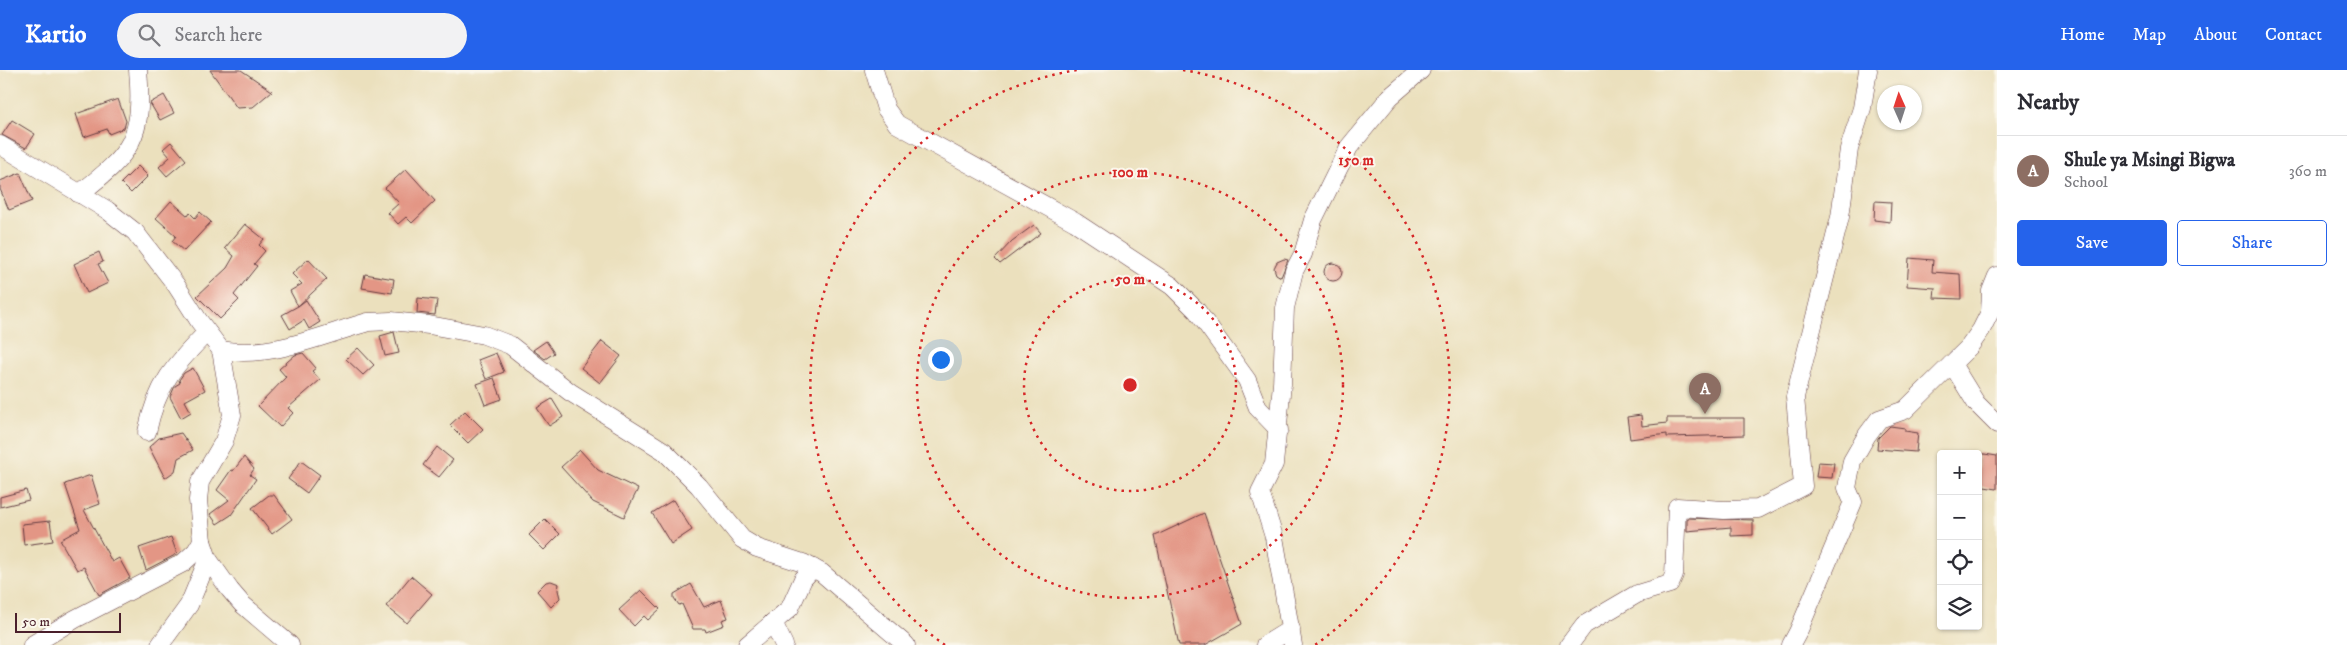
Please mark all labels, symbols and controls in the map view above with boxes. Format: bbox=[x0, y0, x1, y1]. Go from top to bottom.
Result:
search box bbox=[117, 13, 467, 58]
text: Kartio bbox=[25, 20, 87, 50]
icon: search bbox=[135, 21, 163, 49]
text: Search here bbox=[175, 24, 262, 47]
text: Home bbox=[2060, 24, 2105, 46]
text: Map bbox=[2133, 24, 2166, 46]
text: About bbox=[2194, 24, 2237, 46]
text: Contact bbox=[2265, 24, 2322, 46]
north arrow bbox=[1877, 85, 1922, 130]
text: Nearby bbox=[2017, 90, 2079, 116]
text: Shule ya Msingi Bigwa bbox=[2064, 149, 2235, 172]
text: 150 m bbox=[1338, 151, 1374, 170]
text: A bbox=[2028, 161, 2038, 181]
text: 360 m bbox=[2289, 161, 2327, 181]
text: 100 m bbox=[1112, 163, 1149, 182]
text: School bbox=[2064, 172, 2108, 192]
button: Save bbox=[2017, 220, 2167, 266]
button: Share bbox=[2177, 220, 2327, 266]
text: 50 m bbox=[1114, 270, 1146, 289]
your location bbox=[928, 347, 954, 373]
pin: A bbox=[1689, 373, 1721, 414]
centre of rings bbox=[1121, 376, 1139, 394]
map controls bbox=[1937, 450, 1982, 630]
button: + bbox=[1937, 450, 1982, 495]
button: − bbox=[1937, 495, 1982, 540]
button: locate bbox=[1937, 540, 1982, 585]
button: layers bbox=[1937, 585, 1982, 630]
scale bar bbox=[15, 610, 121, 633]
text: 50 m bbox=[22, 613, 50, 631]

